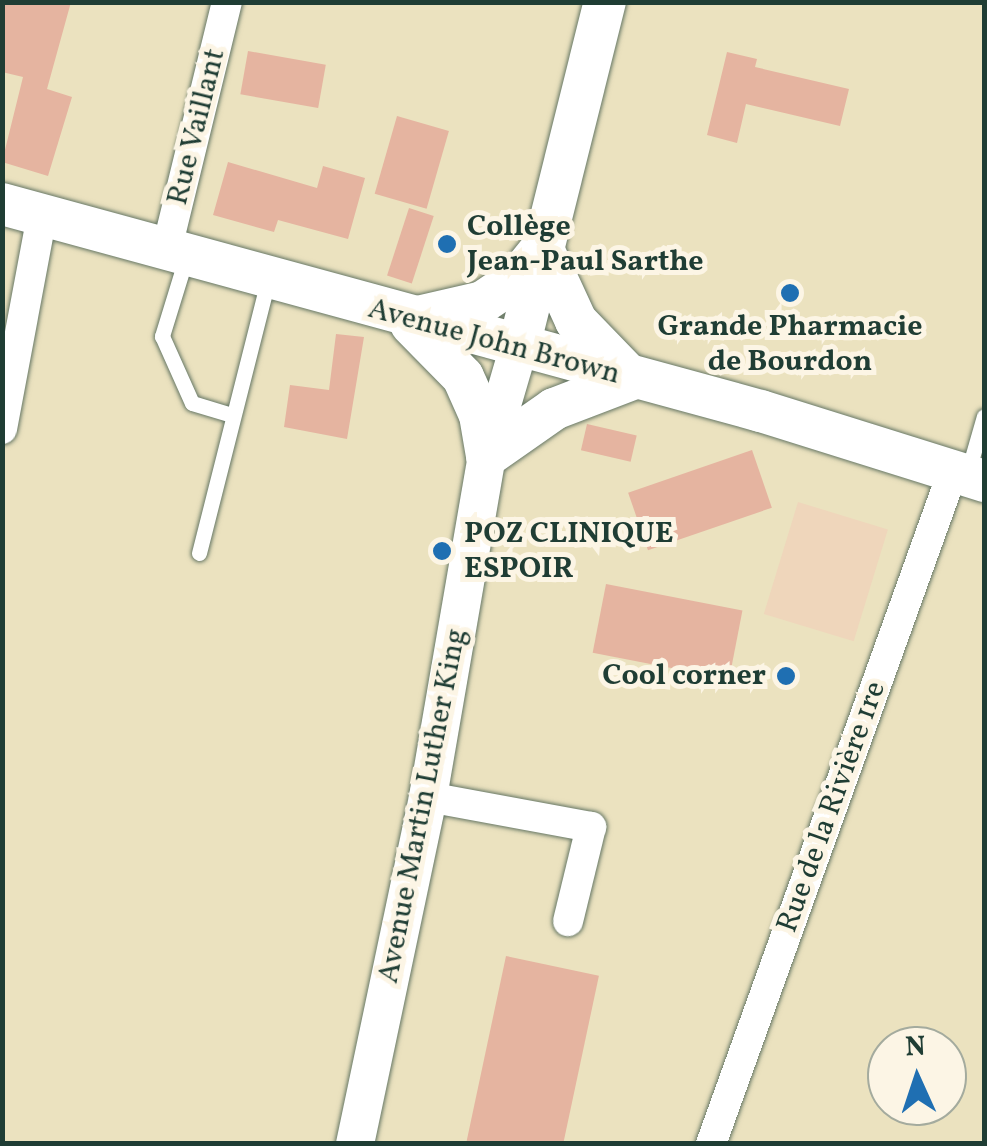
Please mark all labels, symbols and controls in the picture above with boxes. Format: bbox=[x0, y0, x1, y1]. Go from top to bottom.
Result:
street label: Rue Vaillant bbox=[160, 45, 234, 209]
place label: Collège Jean-Paul Sarthe bbox=[467, 209, 704, 280]
marker: Collège Jean-Paul Sarthe bbox=[436, 233, 458, 255]
marker: Grande Pharmacie de Bourdon bbox=[779, 282, 801, 304]
street label: Avenue John Brown bbox=[364, 291, 624, 393]
place label: Grande Pharmacie de Bourdon bbox=[657, 309, 923, 380]
place label: POZ CLINIQUE ESPOIR bbox=[464, 516, 674, 586]
marker: POZ CLINIQUE ESPOIR bbox=[429, 538, 455, 564]
street label: Avenue Martin Luther King bbox=[371, 626, 475, 986]
place label: Cool corner bbox=[602, 658, 766, 694]
marker: Cool corner bbox=[775, 665, 797, 687]
street label: Rue de la Rivière 1re bbox=[770, 677, 894, 937]
north arrow bbox=[867, 1026, 967, 1126]
text: N bbox=[904, 1028, 927, 1068]

